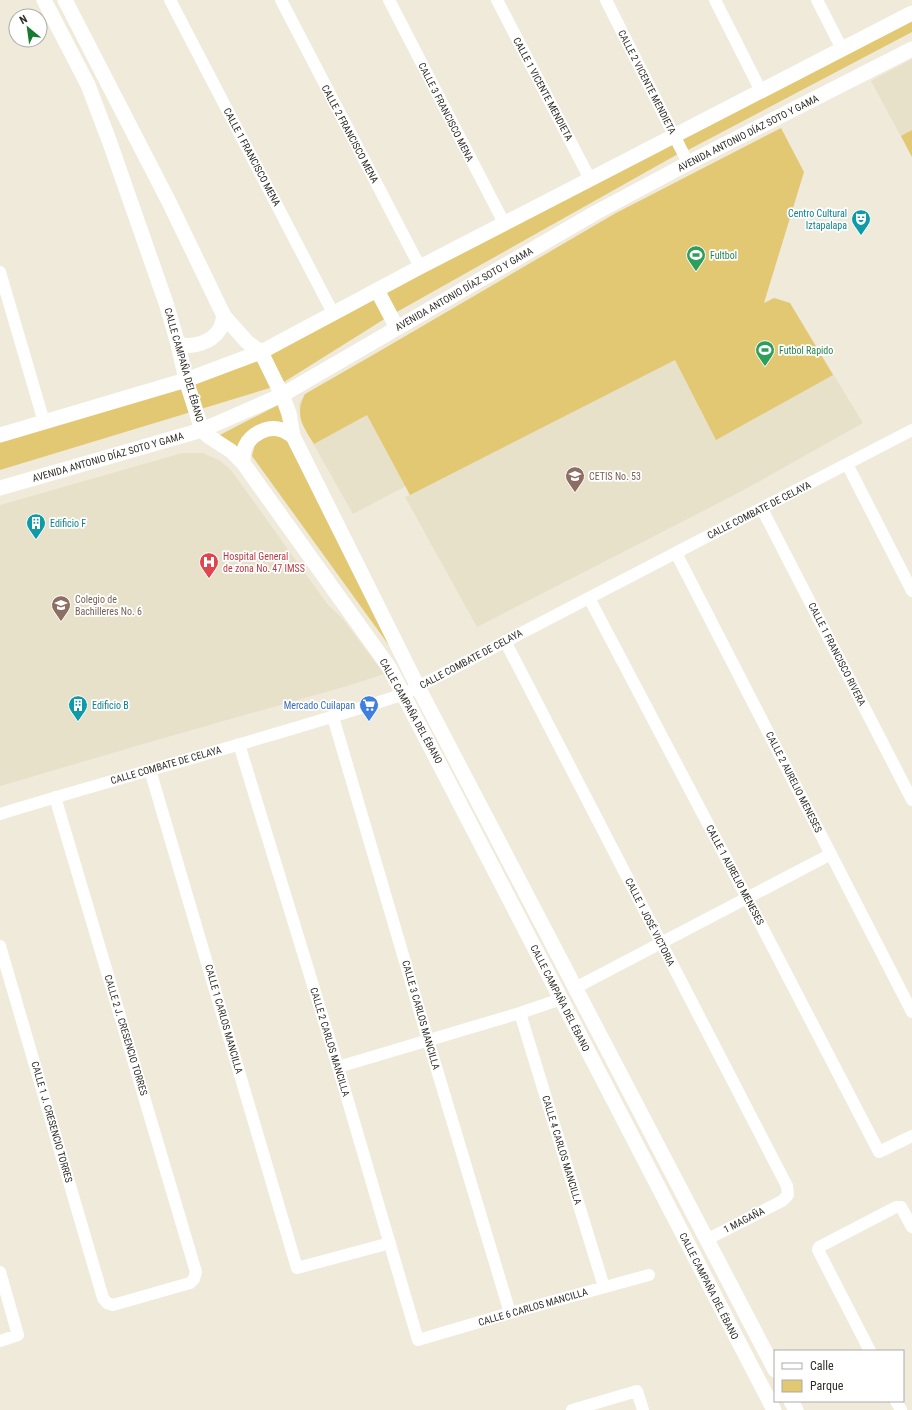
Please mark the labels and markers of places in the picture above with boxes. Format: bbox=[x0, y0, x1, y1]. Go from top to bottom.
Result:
place label: Centro Cultural Iztapalapa bbox=[788, 208, 847, 231]
theatre icon: Centro Cultural Iztapalapa bbox=[850, 208, 872, 236]
sports icon: Fultbol bbox=[685, 244, 707, 272]
place label: Fultbol bbox=[710, 250, 737, 261]
sports icon: Futbol Rapido bbox=[754, 339, 776, 367]
place label: Futbol Rapido bbox=[779, 345, 833, 356]
school or university icon: CETIS No. 53 bbox=[564, 465, 586, 493]
place label: CETIS No. 53 bbox=[589, 471, 641, 482]
building icon: Edificio F bbox=[25, 512, 47, 540]
place label: Edificio F bbox=[50, 518, 86, 529]
hospital icon: Hospital General de zona No. 47 IMSS bbox=[198, 551, 220, 579]
place label: Hospital General de zona No. 47 IMSS bbox=[223, 551, 305, 574]
school or university icon: Colegio de Bachilleres No. 6 bbox=[50, 594, 72, 622]
place label: Colegio de Bachilleres No. 6 bbox=[75, 594, 142, 617]
building icon: Edificio B bbox=[67, 694, 89, 722]
supermarket icon: Mercado Cuilapan bbox=[358, 694, 380, 722]
place label: Edificio B bbox=[92, 700, 129, 711]
place label: Mercado Cuilapan bbox=[284, 700, 355, 711]

